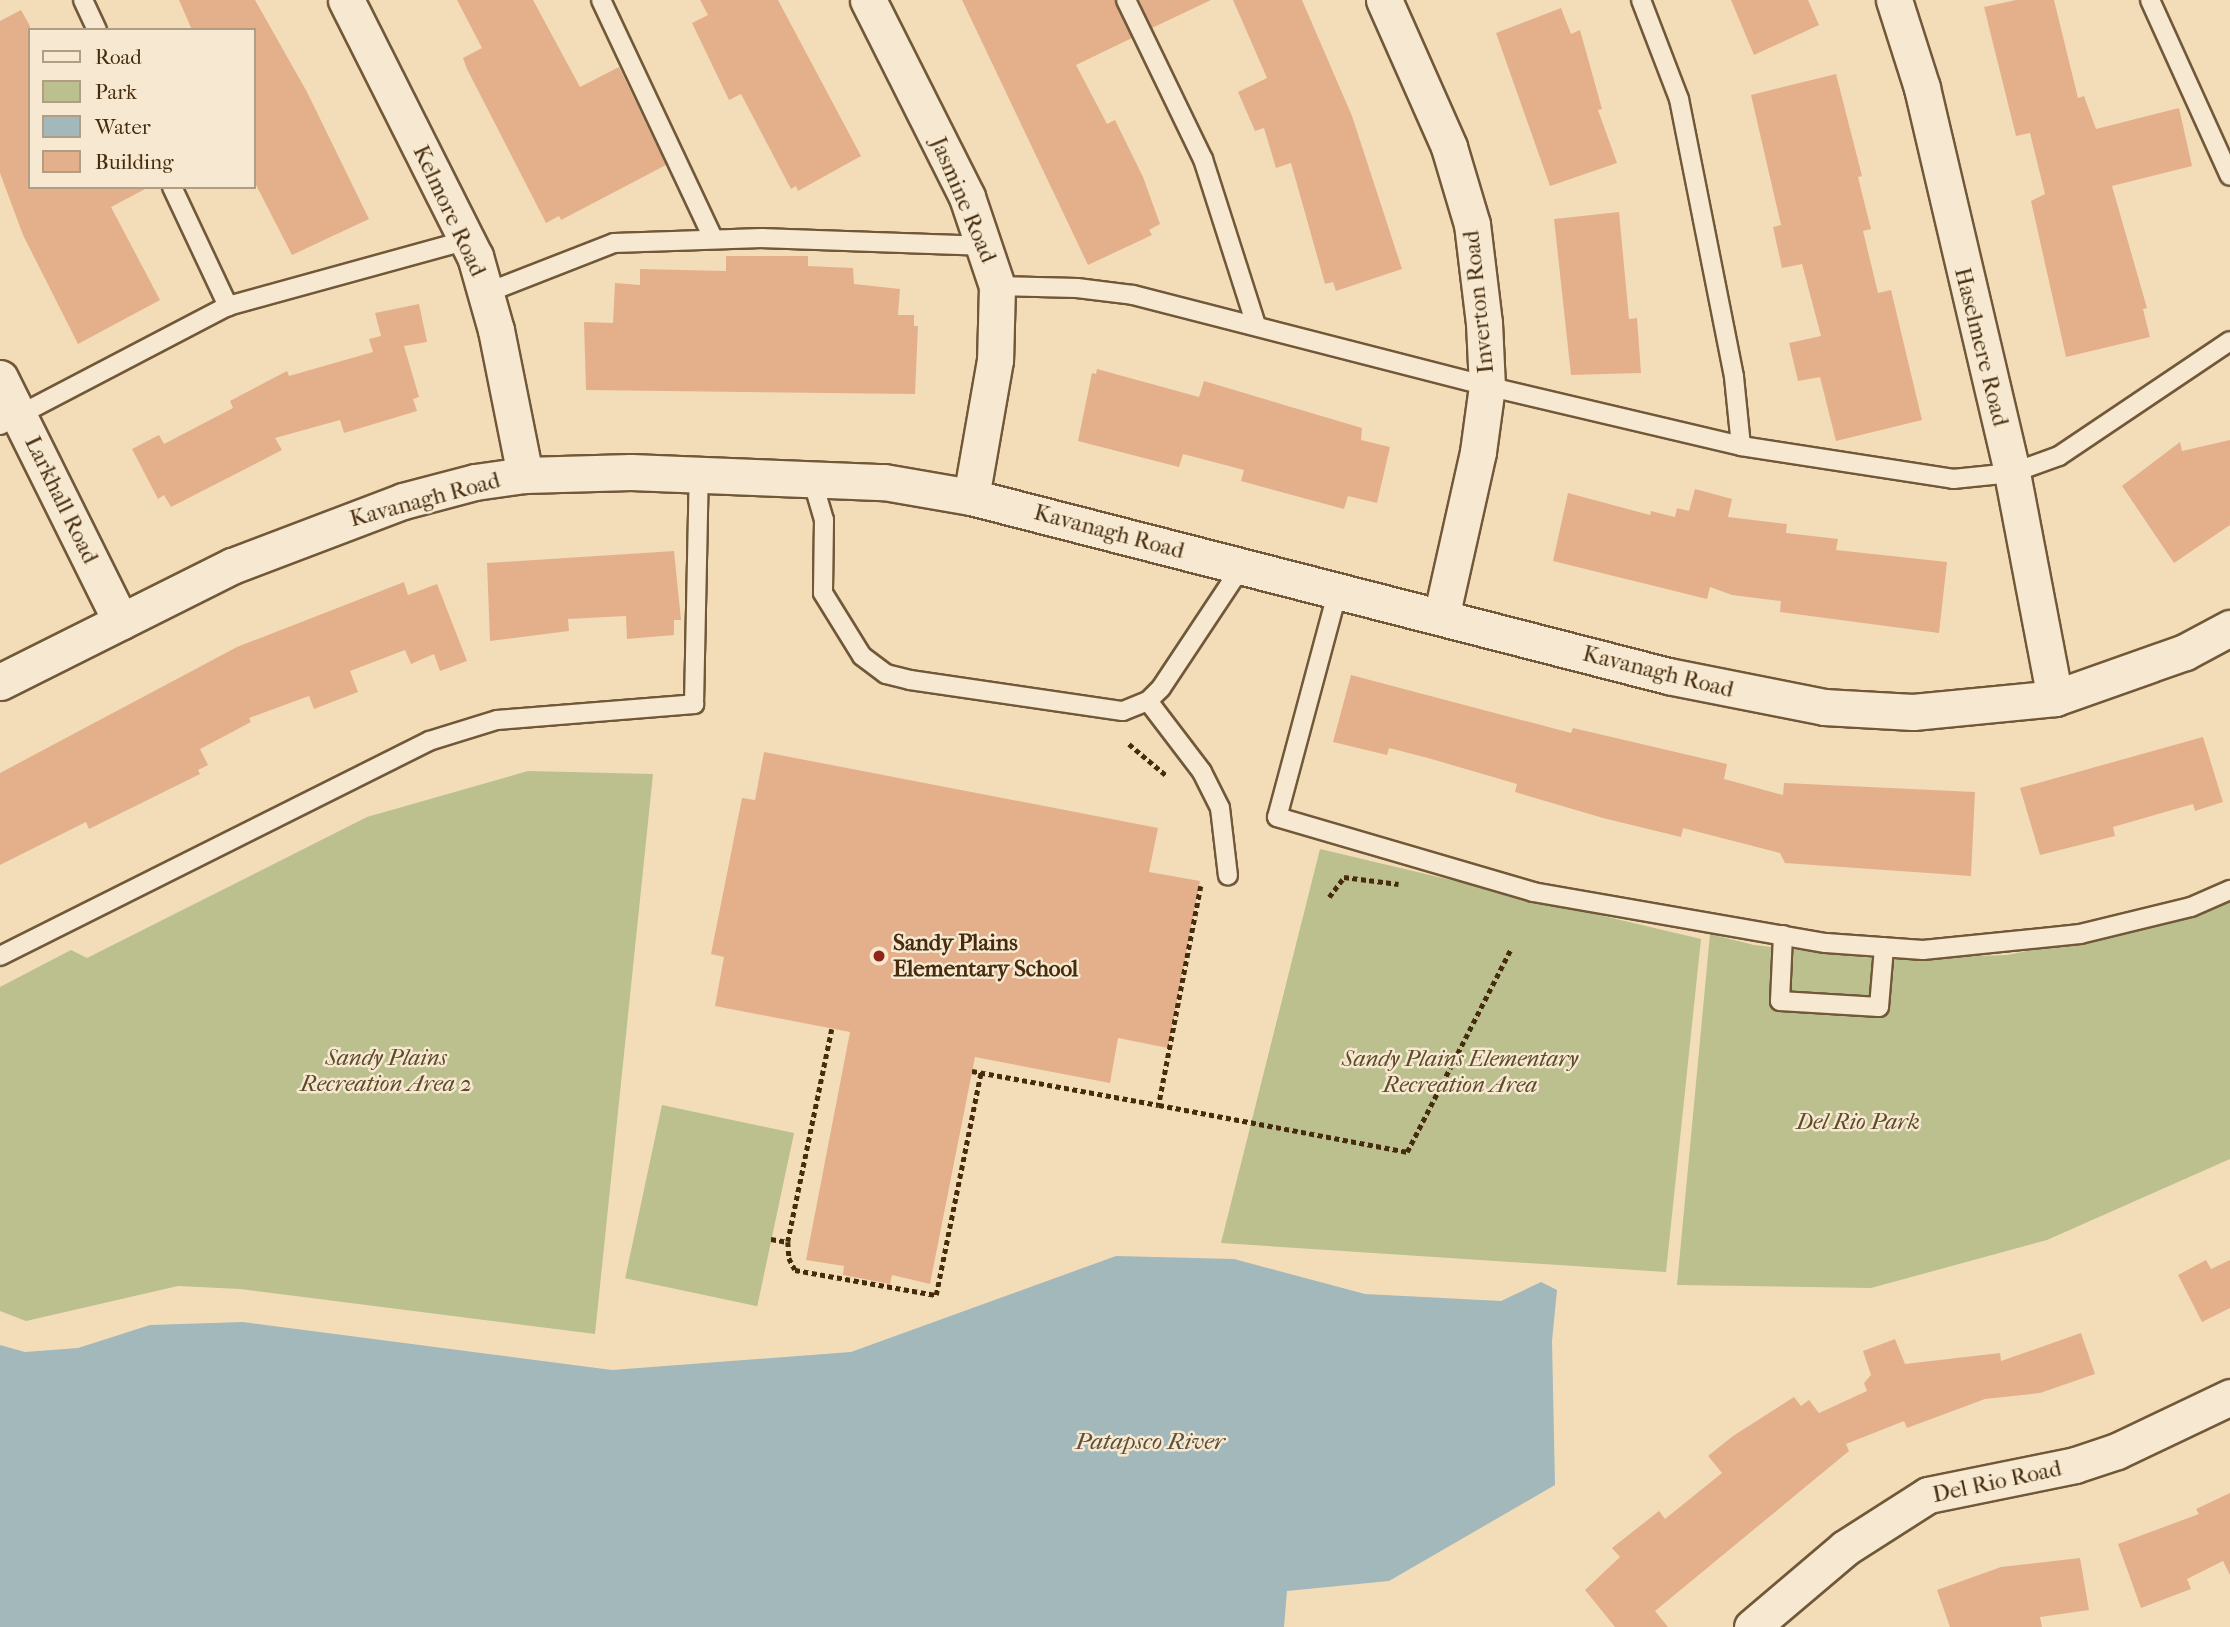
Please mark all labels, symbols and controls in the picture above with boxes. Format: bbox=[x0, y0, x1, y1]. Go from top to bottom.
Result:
legend bbox=[28, 28, 256, 189]
text: Road bbox=[95, 45, 142, 69]
text: Park bbox=[95, 80, 137, 104]
text: Water bbox=[95, 115, 151, 139]
street label: Jasmine Road bbox=[924, 133, 1002, 267]
street label: Kelmore Road bbox=[407, 141, 491, 281]
text: Building bbox=[95, 150, 173, 174]
street label: Inverton Road bbox=[1458, 229, 1500, 375]
street label: Haselmere Road bbox=[1948, 265, 2014, 429]
street label: Larkhall Road bbox=[18, 432, 104, 568]
street label: Kavanagh Road bbox=[347, 467, 503, 533]
street label: Kavanagh Road bbox=[1031, 499, 1187, 565]
street label: Kavanagh Road bbox=[1580, 640, 1736, 704]
place label: Sandy Plains Elementary School bbox=[893, 929, 1078, 983]
marker: Sandy Plains Elementary School bbox=[871, 948, 887, 964]
park label: Sandy Plains Recreation Area 2 bbox=[300, 1044, 472, 1098]
park label: Sandy Plains Elementary Recreation Area bbox=[1342, 1045, 1578, 1099]
park label: Del Rio Park bbox=[1796, 1108, 1920, 1136]
water label: Patapsco River bbox=[1075, 1428, 1225, 1456]
street label: Del Rio Road bbox=[1930, 1455, 2064, 1509]

